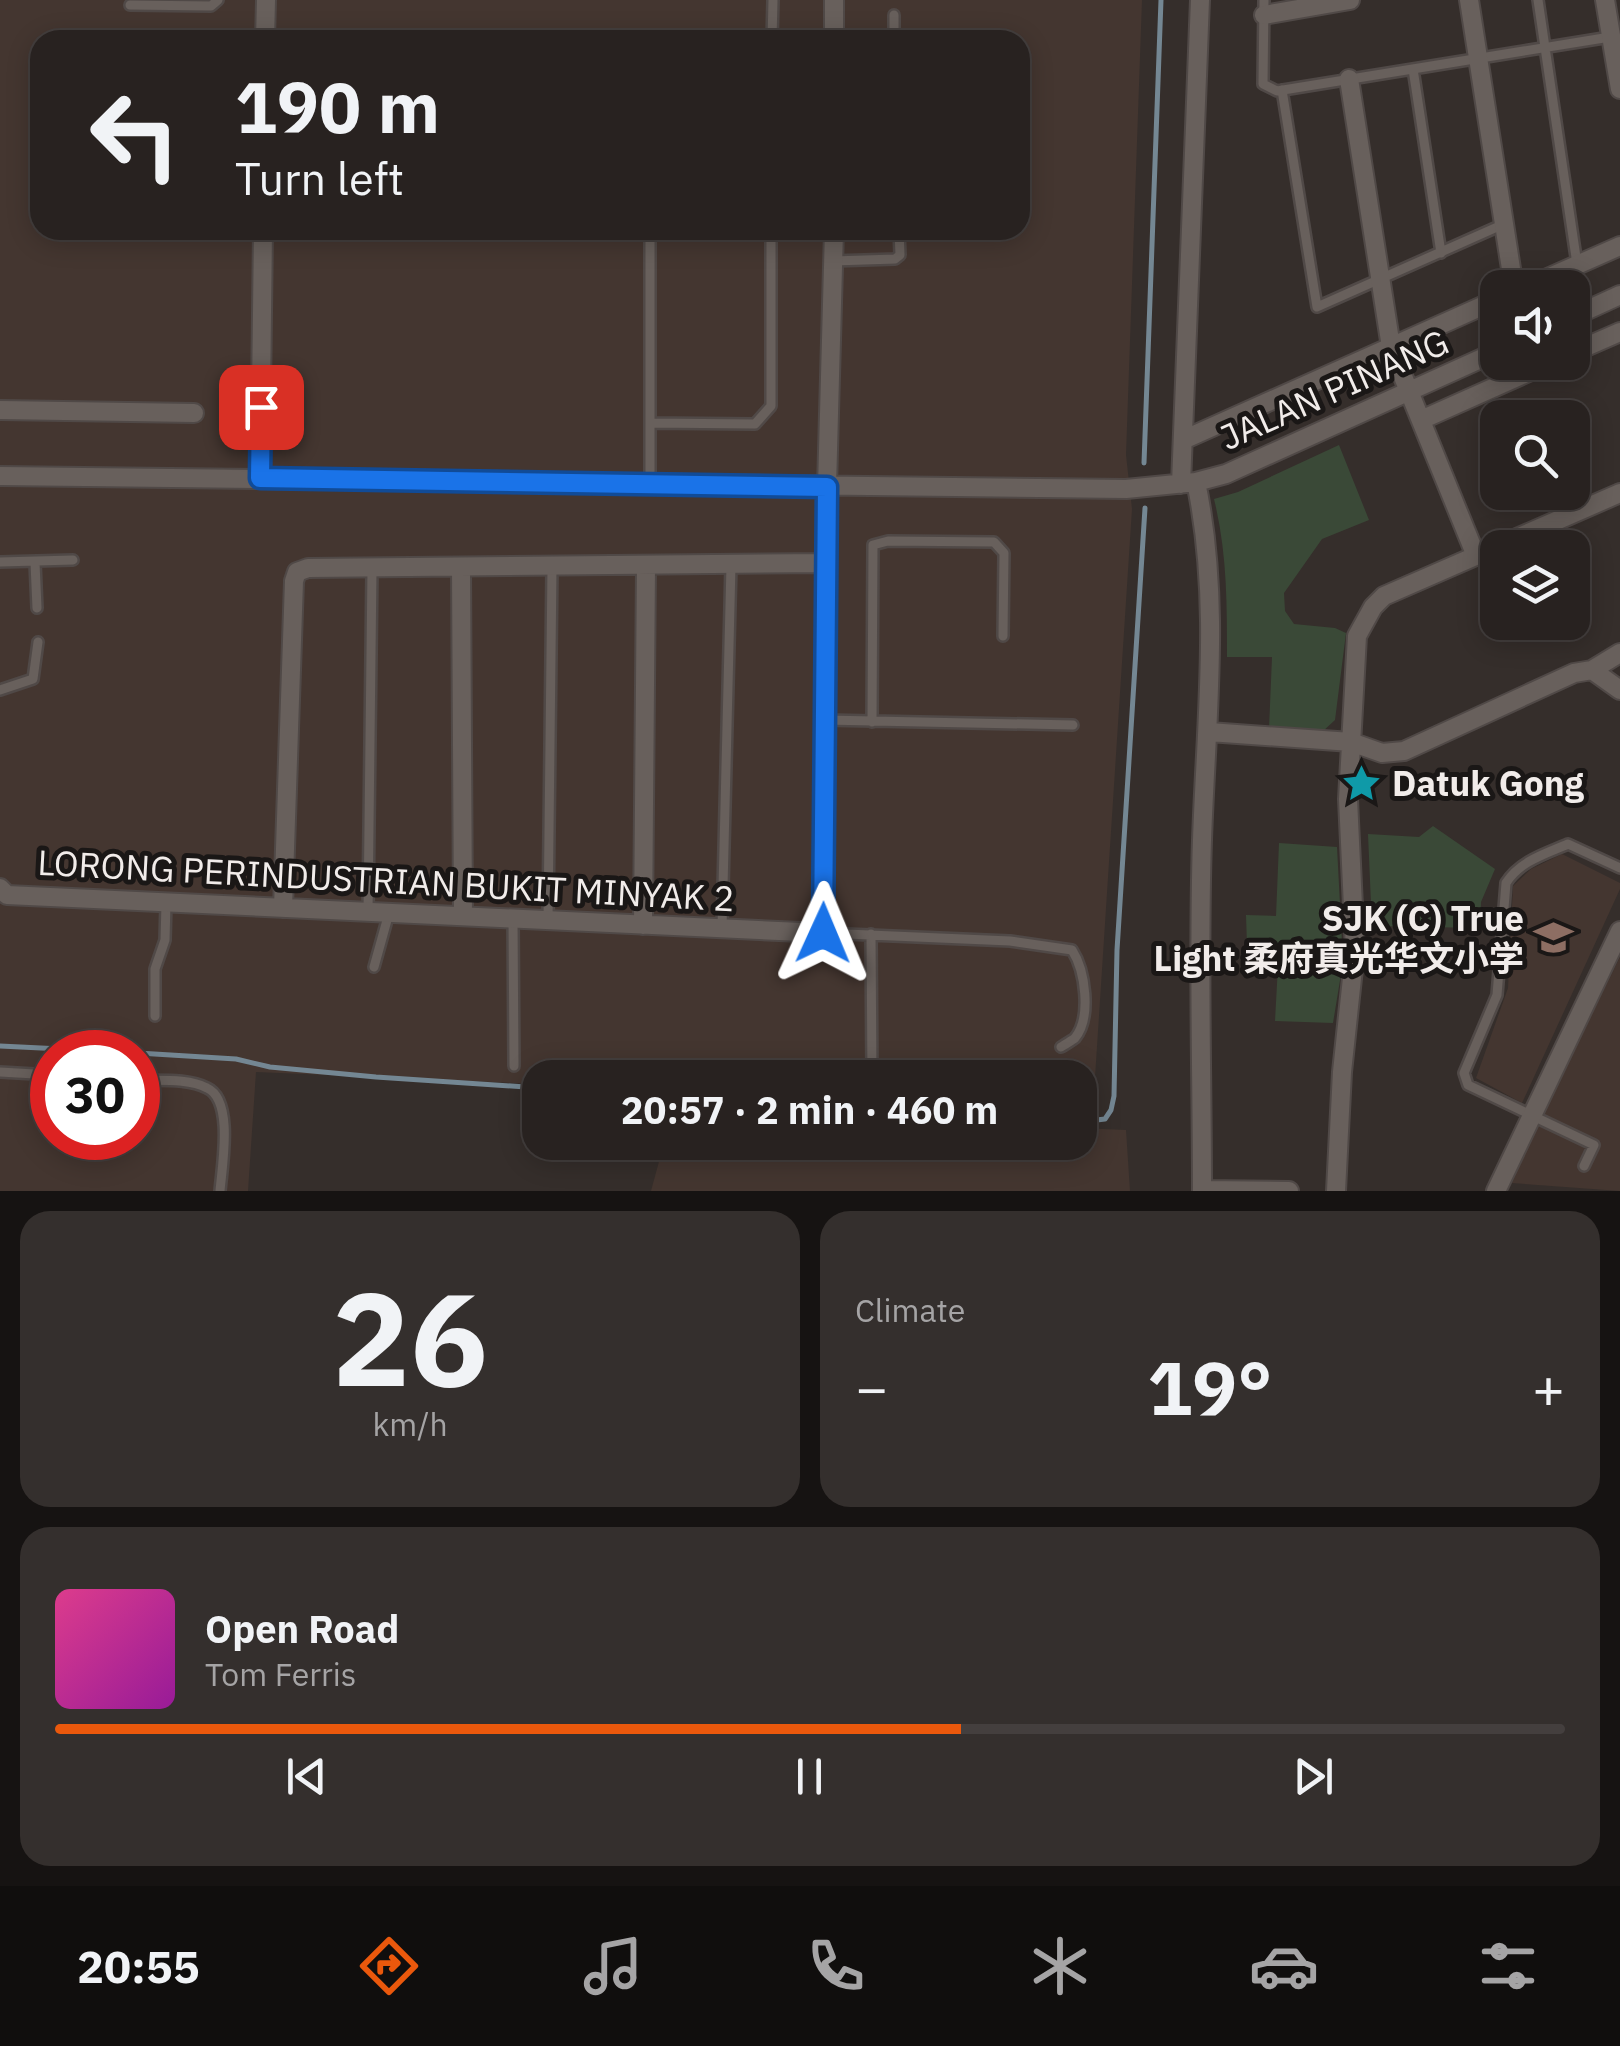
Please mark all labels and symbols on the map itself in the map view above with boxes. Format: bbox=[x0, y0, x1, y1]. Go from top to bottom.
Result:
street label: JALAN PINANG bbox=[1213, 318, 1455, 460]
pin bbox=[219, 365, 304, 450]
place label: Datuk Gong bbox=[1392, 760, 1585, 806]
place icon: Datuk Gong bbox=[1341, 762, 1383, 804]
street label: LORONG PERINDUSTRIAN BUKIT MINYAK 2 bbox=[36, 839, 736, 921]
position arrow bbox=[771, 881, 875, 985]
place label: SJK (C) True Light 柔府真光华文小学 bbox=[1154, 895, 1524, 981]
school or university icon: SJK (C) True Light 柔府真光华文小学 bbox=[1533, 917, 1575, 959]
speed limit sign: 30 bbox=[30, 1030, 160, 1160]

